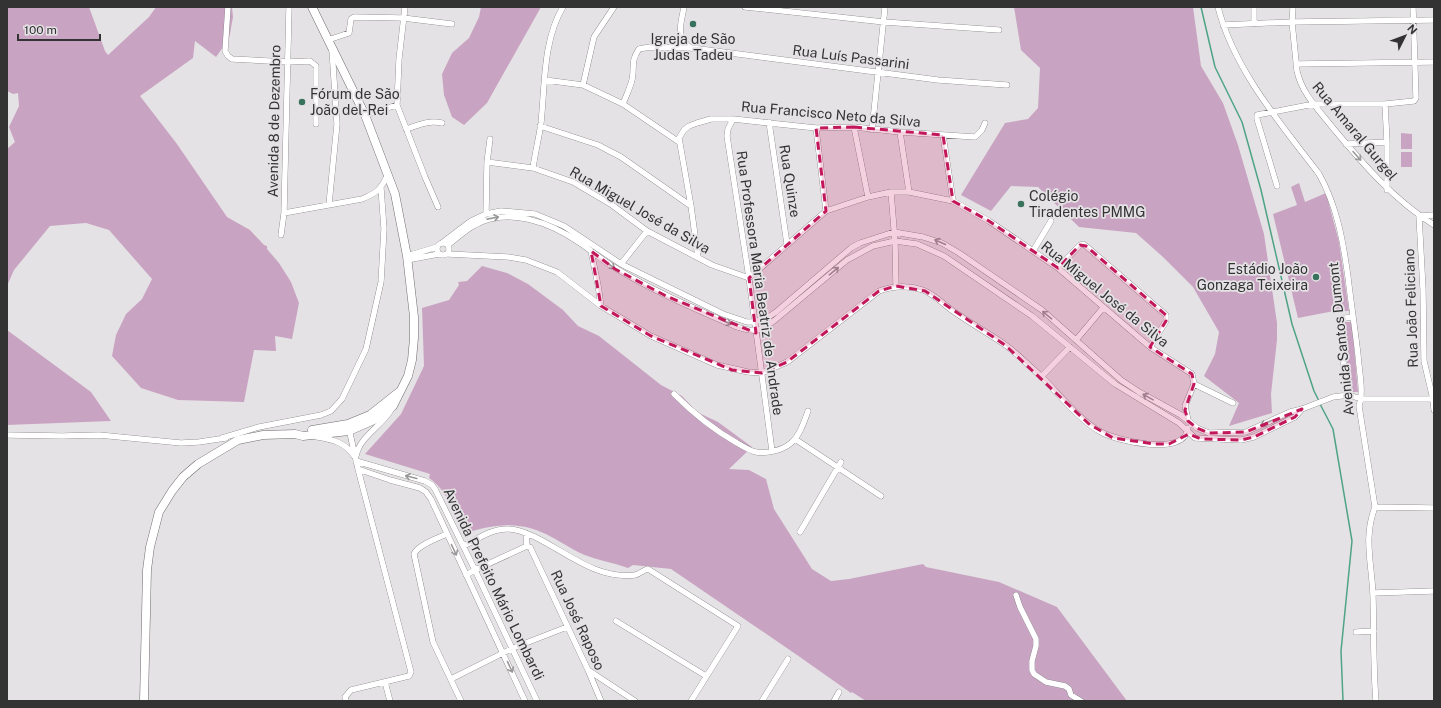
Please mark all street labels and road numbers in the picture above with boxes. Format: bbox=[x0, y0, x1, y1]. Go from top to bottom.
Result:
street label: Rua Luís Passarini bbox=[792, 42, 910, 72]
street label: Avenida 8 de Dezembro bbox=[265, 44, 283, 197]
street label: Rua Amaral Gurgel bbox=[1309, 79, 1401, 183]
street label: Rua Francisco Neto da Silva bbox=[741, 98, 921, 130]
street label: Rua Quinze bbox=[776, 143, 804, 219]
street label: Rua Professora Maria Beatriz de Andrade bbox=[734, 150, 786, 416]
street label: Rua Miguel José da Silva bbox=[567, 163, 713, 257]
street label: Rua Miguel José da Silva bbox=[1038, 238, 1172, 350]
street label: Rua João Feliciano bbox=[1401, 248, 1421, 368]
street label: Avenida Santos Dumont bbox=[1325, 261, 1357, 417]
street label: Avenida Prefeito Mário Lombardi bbox=[440, 485, 548, 683]
street label: Rua José Raposo bbox=[548, 567, 608, 673]

